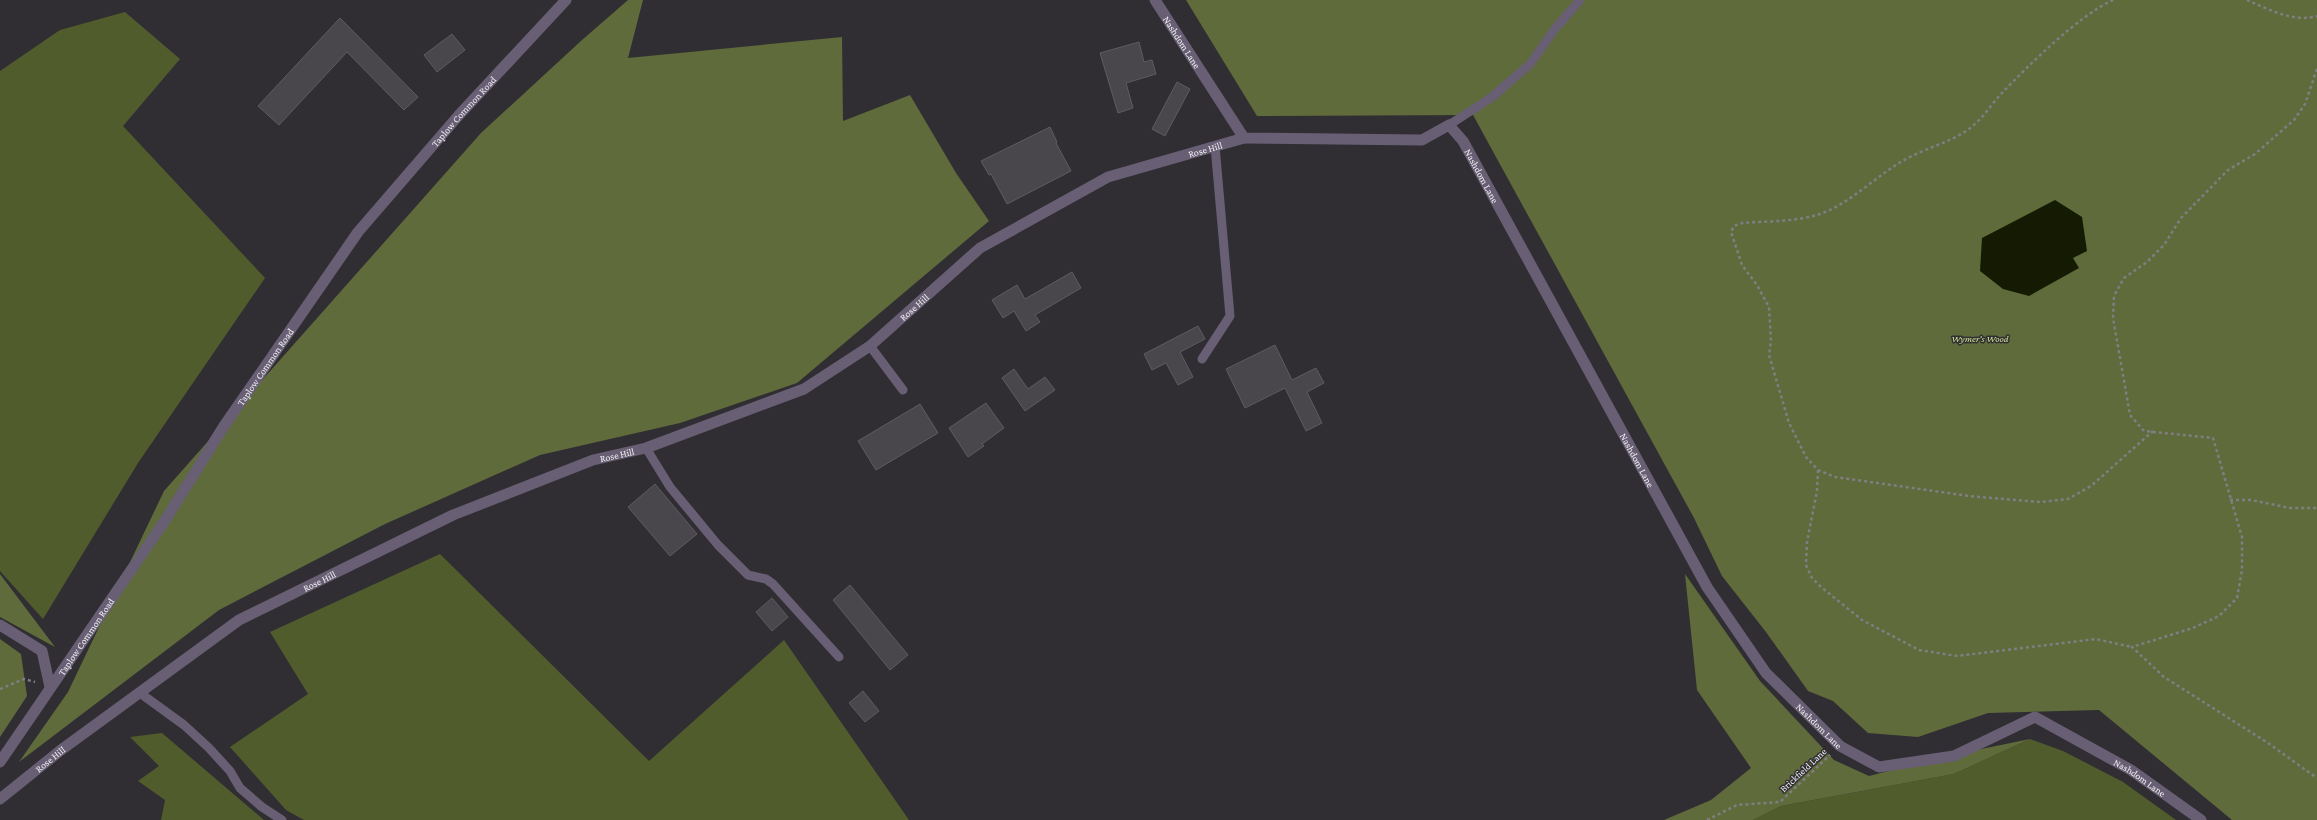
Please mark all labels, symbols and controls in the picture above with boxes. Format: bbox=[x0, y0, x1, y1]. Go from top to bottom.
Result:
street label: Nashdom Lane bbox=[1161, 14, 1203, 71]
street label: Taplow Common Road bbox=[429, 73, 499, 149]
street label: Rose Hill bbox=[1187, 139, 1224, 159]
street label: Nashdom Lane bbox=[1463, 147, 1502, 205]
street label: Rose Hill bbox=[897, 291, 931, 323]
street label: Taplow Common Road bbox=[235, 325, 296, 407]
park label: Wymer's Wood bbox=[1951, 333, 2009, 344]
street label: Nashdom Lane bbox=[1618, 431, 1657, 490]
street label: Rose Hill bbox=[599, 445, 636, 464]
street label: Rose Hill bbox=[301, 568, 338, 593]
street label: Taplow Common Road bbox=[55, 595, 116, 677]
street label: Nashdom Lane bbox=[1794, 701, 1845, 751]
street label: Rose Hill bbox=[33, 743, 67, 774]
street label: Brickfield Lane bbox=[1778, 745, 1829, 794]
street label: Nashdom Lane bbox=[2112, 756, 2168, 799]

